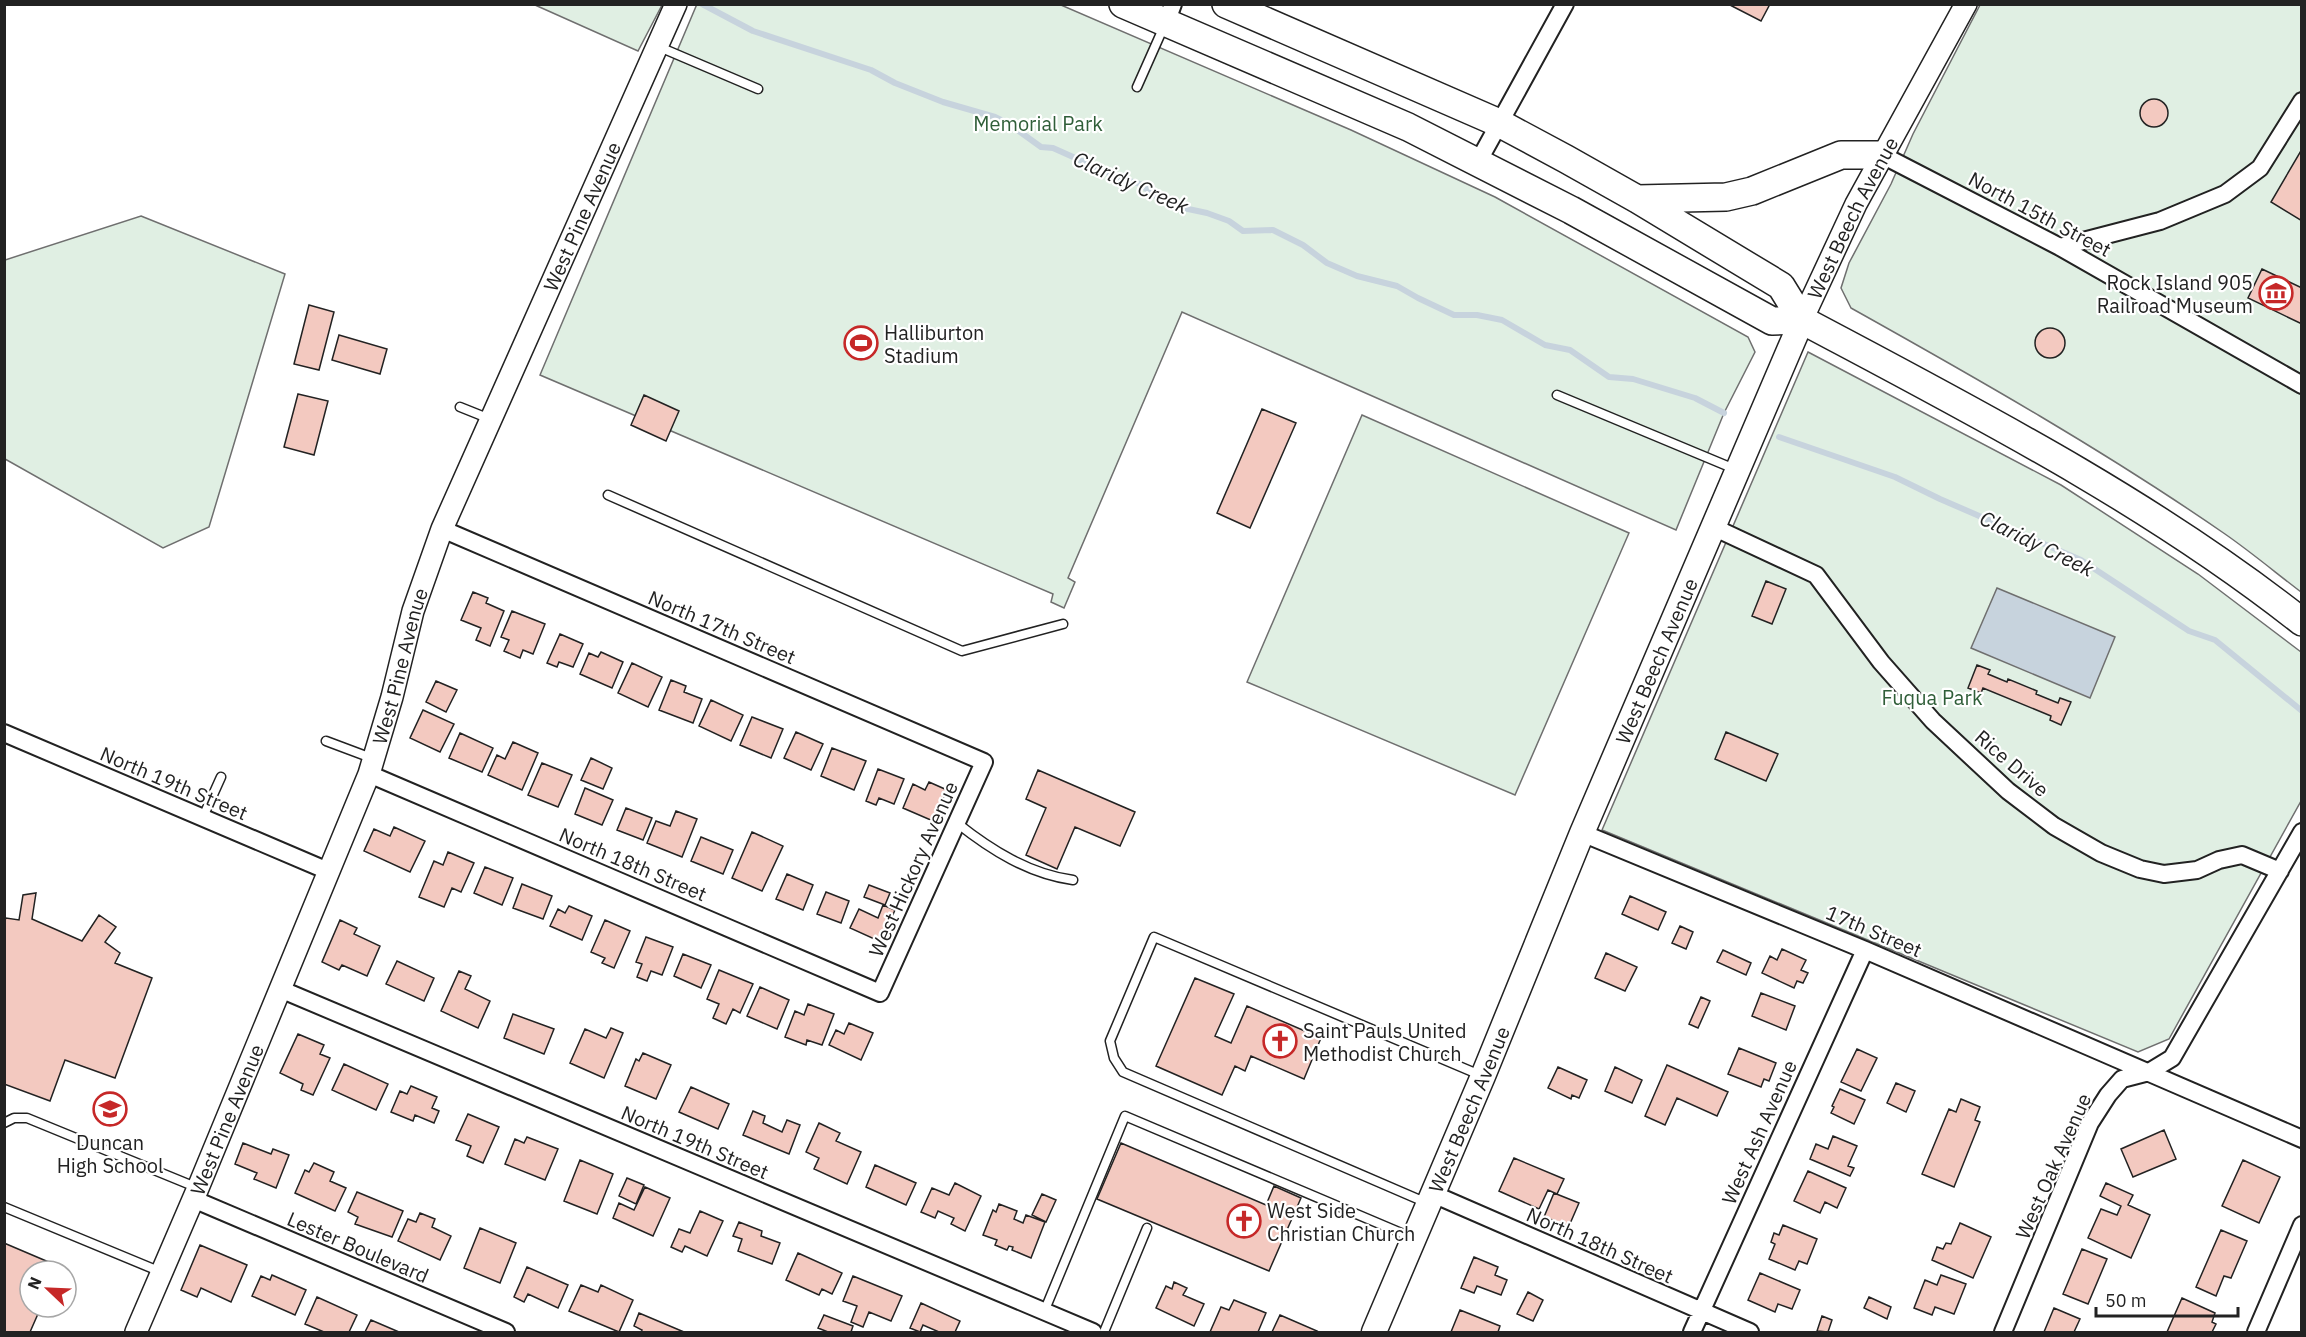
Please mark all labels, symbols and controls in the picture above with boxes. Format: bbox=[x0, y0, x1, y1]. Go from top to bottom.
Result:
park label: Memorial Park bbox=[973, 110, 1103, 137]
street label: West Beech Avenue bbox=[1800, 132, 1904, 303]
street label: West Pine Avenue bbox=[536, 137, 627, 295]
water label: Claridy Creek bbox=[1069, 144, 1194, 220]
street label: North 15th Street bbox=[1964, 165, 2116, 263]
place label: Rock Island 905 Railroad Museum bbox=[2097, 269, 2253, 319]
museum icon: Rock Island 905 Railroad Museum bbox=[2258, 275, 2294, 311]
place label: Halliburton Stadium bbox=[884, 319, 984, 369]
sports icon: Halliburton Stadium bbox=[843, 325, 879, 361]
water label: Claridy Creek bbox=[1975, 503, 2100, 583]
street label: West Beech Avenue bbox=[1608, 574, 1703, 748]
street label: West Pine Avenue bbox=[365, 584, 434, 747]
street label: North 17th Street bbox=[644, 584, 800, 670]
park label: Fuqua Park bbox=[1882, 684, 1983, 711]
street label: Rice Drive bbox=[1969, 723, 2055, 803]
street label: North 19th Street bbox=[96, 740, 252, 826]
street label: West Hickory Avenue bbox=[862, 777, 964, 961]
street label: North 18th Street bbox=[555, 821, 711, 907]
street label: 17th Street bbox=[1822, 899, 1926, 963]
place label: Saint Pauls United Methodist Church bbox=[1303, 1017, 1467, 1067]
street label: West Beech Avenue bbox=[1422, 1022, 1515, 1196]
church icon: Saint Pauls United Methodist Church bbox=[1262, 1023, 1298, 1059]
street label: West Pine Avenue bbox=[183, 1040, 270, 1199]
street label: West Ash Avenue bbox=[1715, 1056, 1803, 1208]
street label: West Oak Avenue bbox=[2009, 1089, 2097, 1243]
school or university icon: Duncan High School bbox=[92, 1091, 128, 1127]
street label: North 19th Street bbox=[617, 1099, 773, 1185]
place label: Duncan High School bbox=[57, 1129, 163, 1179]
place label: West Side Christian Church bbox=[1267, 1197, 1415, 1247]
street label: North 18th Street bbox=[1522, 1201, 1678, 1289]
church icon: West Side Christian Church bbox=[1226, 1203, 1262, 1239]
street label: Lester Boulevard bbox=[283, 1205, 433, 1289]
north arrow bbox=[18, 1259, 78, 1319]
text: N bbox=[23, 1274, 46, 1292]
scale bar bbox=[2096, 1280, 2238, 1318]
text: 50 m bbox=[2105, 1289, 2147, 1312]

